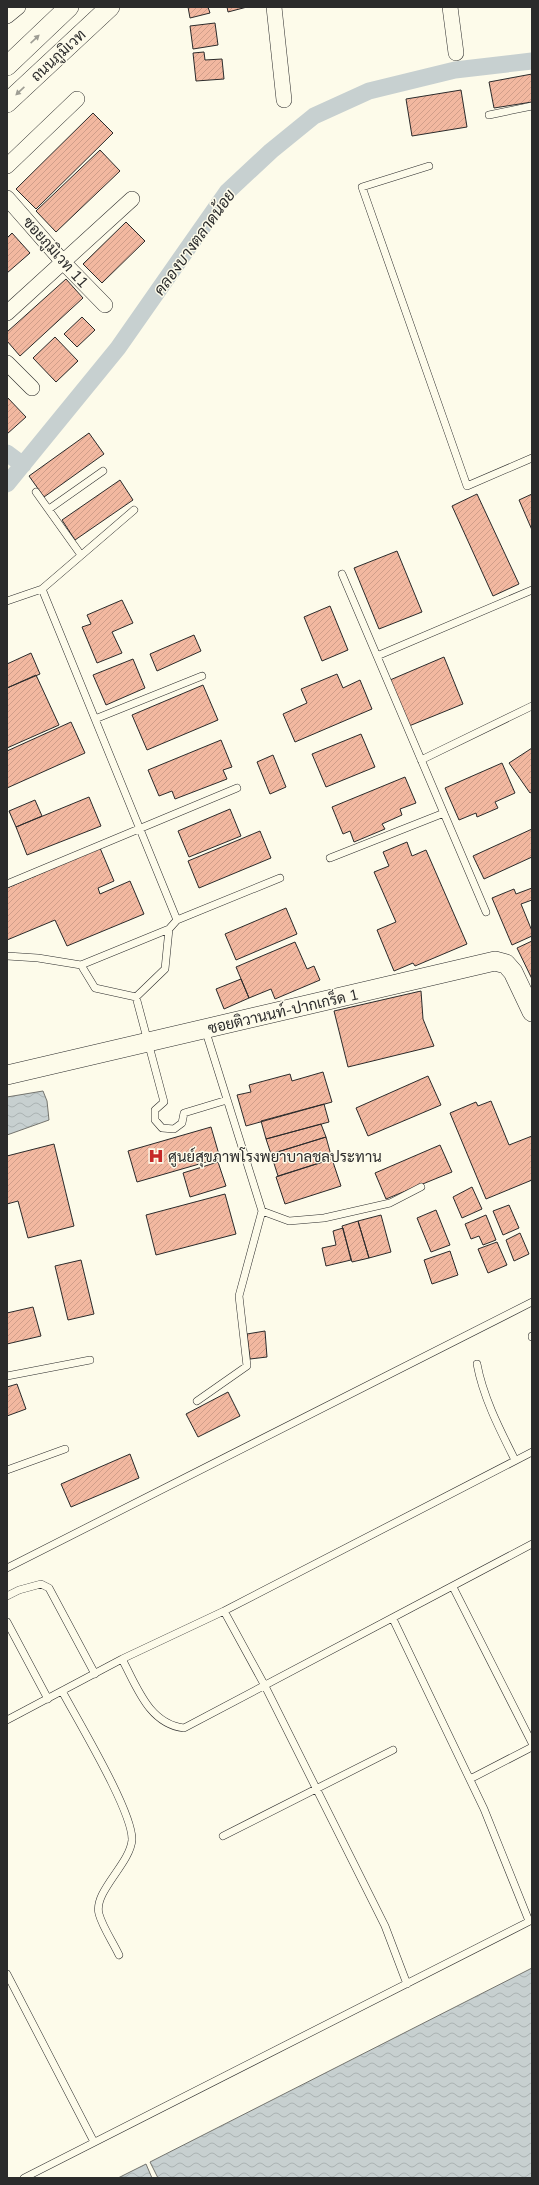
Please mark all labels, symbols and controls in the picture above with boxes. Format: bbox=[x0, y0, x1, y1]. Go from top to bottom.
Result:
street label: ถนนภูมิเวท bbox=[26, 25, 90, 86]
one-way arrow bbox=[31, 35, 40, 44]
one-way arrow bbox=[15, 86, 25, 96]
water label: คลองบางตลาดน้อย bbox=[148, 185, 239, 299]
street label: ซอยภูมิเวท 11 bbox=[18, 213, 93, 292]
street label: ซอยติวานนท์-ปากเกร็ด 1 bbox=[206, 983, 360, 1038]
hospital icon: ศูนย์สุขภาพโรงพยาบาลชลประทาน bbox=[147, 1147, 165, 1165]
place label: ศูนย์สุขภาพโรงพยาบาลชลประทาน bbox=[168, 1147, 382, 1168]

